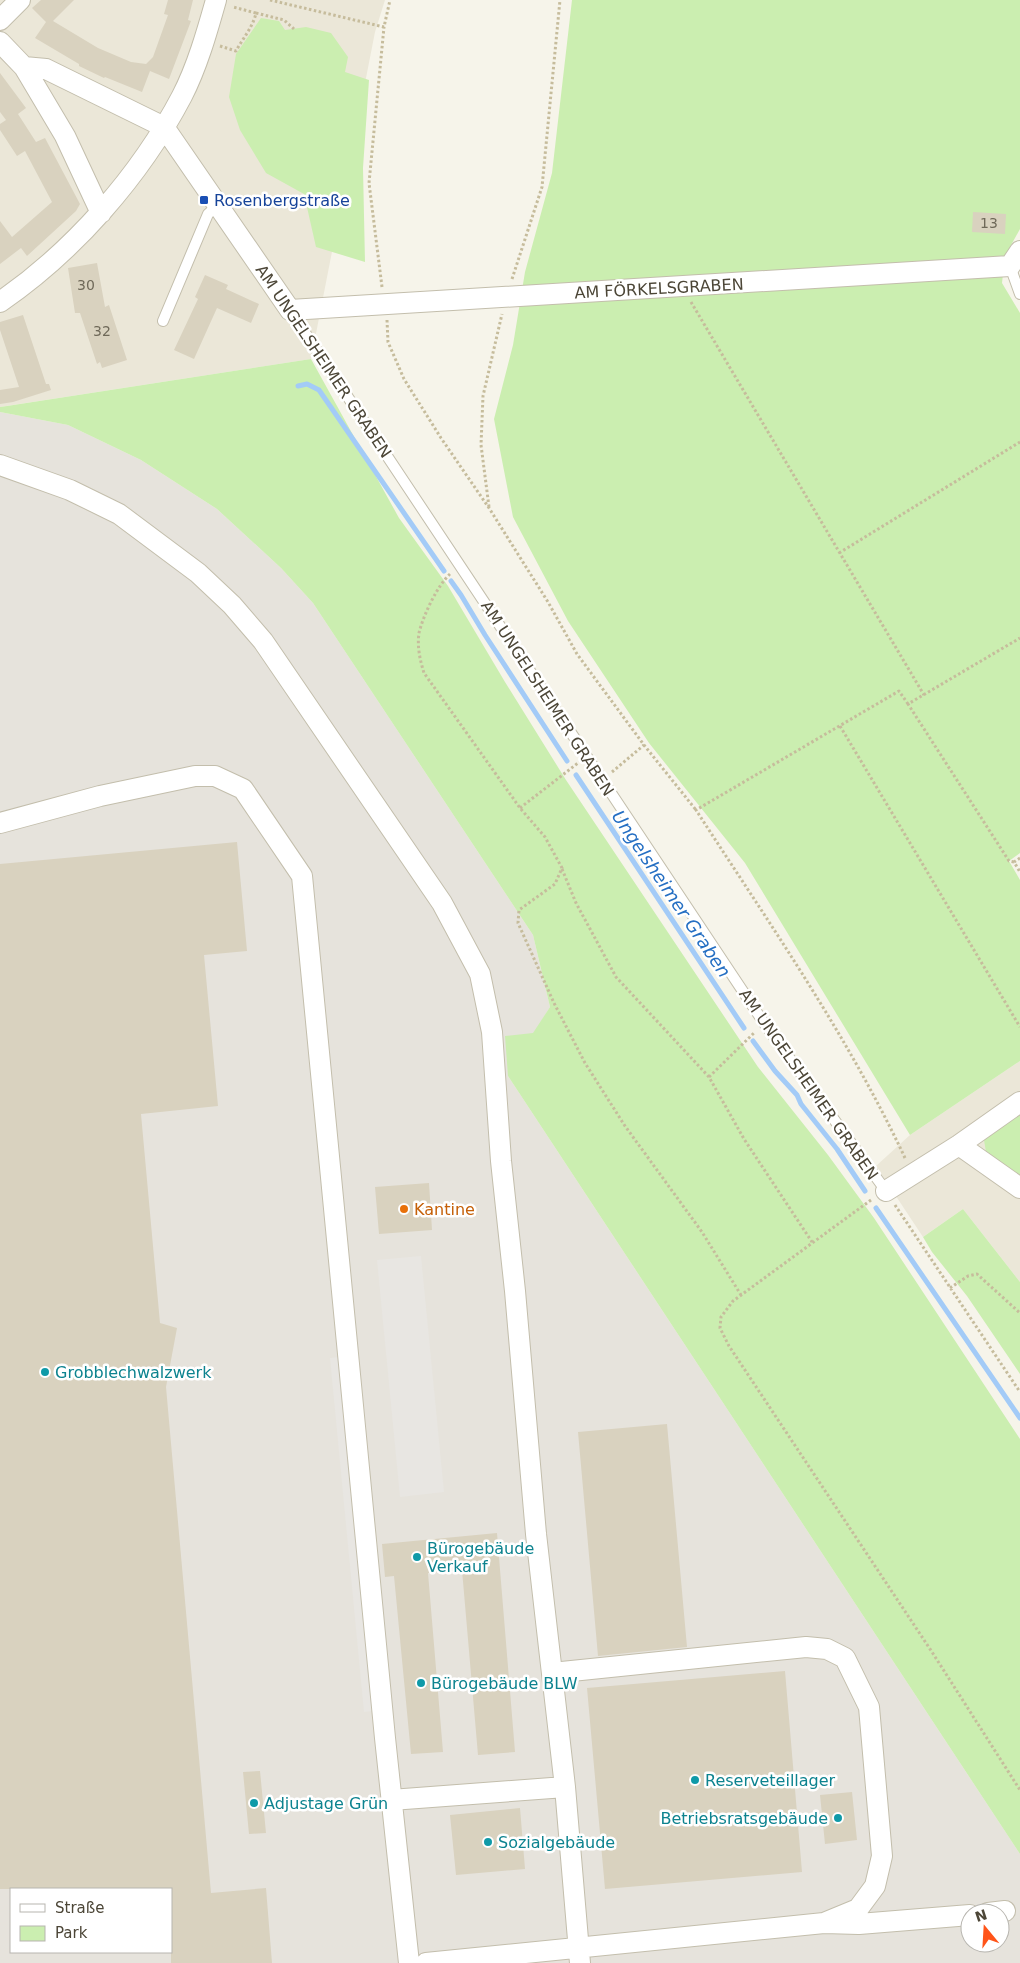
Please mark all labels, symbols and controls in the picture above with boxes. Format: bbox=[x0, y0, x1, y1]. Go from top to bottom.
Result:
place label: Rosenbergstraße bbox=[214, 191, 350, 210]
marker: Rosenbergstraße bbox=[198, 194, 210, 206]
house number: 13 bbox=[980, 215, 998, 231]
street label: AM UNGELSHEIMER GRABEN bbox=[252, 261, 395, 461]
street label: AM FÖRKELSGRABEN bbox=[574, 275, 744, 302]
house number: 30 bbox=[77, 277, 95, 293]
house number: 32 bbox=[93, 323, 111, 339]
street label: AM UNGELSHEIMER GRABEN bbox=[477, 597, 618, 799]
water label: Ungelsheimer Graben bbox=[608, 806, 735, 981]
street label: AM UNGELSHEIMER GRABEN bbox=[735, 985, 882, 1184]
place label: Kantine bbox=[414, 1200, 475, 1219]
marker: Kantine bbox=[398, 1203, 410, 1215]
place label: Grobblechwalzwerk bbox=[55, 1363, 212, 1382]
marker: Grobblechwalzwerk bbox=[39, 1366, 51, 1378]
place label: Bürogebäude Verkauf bbox=[427, 1539, 534, 1576]
marker: Bürogebäude Verkauf bbox=[411, 1551, 423, 1563]
place label: Bürogebäude BLW bbox=[431, 1674, 578, 1693]
marker: Bürogebäude BLW bbox=[415, 1677, 427, 1689]
place label: Reserveteillager bbox=[705, 1771, 836, 1790]
marker: Reserveteillager bbox=[689, 1774, 701, 1786]
place label: Adjustage Grün bbox=[264, 1794, 388, 1813]
marker: Adjustage Grün bbox=[248, 1797, 260, 1809]
place label: Betriebsratsgebäude bbox=[660, 1809, 828, 1828]
marker: Betriebsratsgebäude bbox=[832, 1812, 844, 1824]
place label: Sozialgebäude bbox=[498, 1833, 615, 1852]
marker: Sozialgebäude bbox=[482, 1836, 494, 1848]
legend bbox=[10, 1888, 172, 1953]
text: Straße bbox=[55, 1899, 104, 1917]
north arrow bbox=[960, 1903, 1010, 1953]
text: N bbox=[973, 1906, 989, 1925]
text: Park bbox=[55, 1924, 88, 1942]

